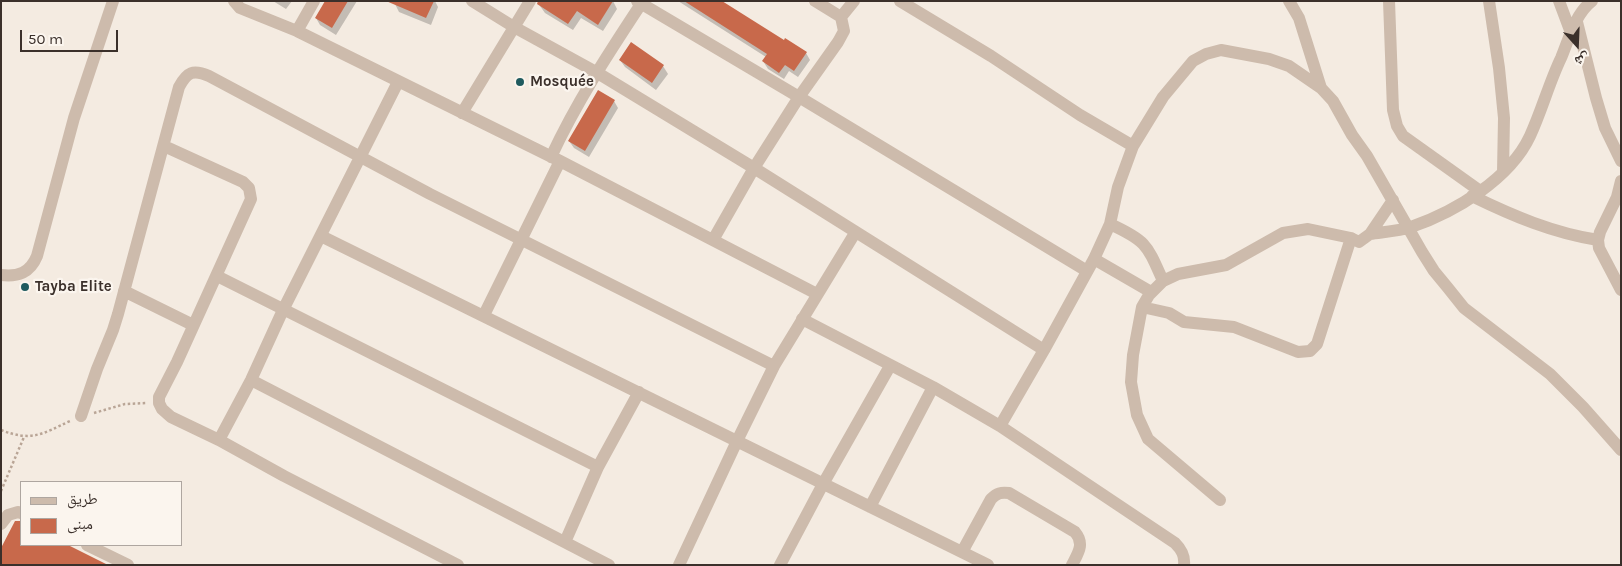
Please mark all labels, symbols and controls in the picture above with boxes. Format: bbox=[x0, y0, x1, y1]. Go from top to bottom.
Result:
scale bar bbox=[22, 20, 120, 52]
north arrow bbox=[1552, 20, 1602, 70]
text: 50 m bbox=[28, 30, 63, 48]
text: ش bbox=[1572, 49, 1592, 70]
place label: Mosquée bbox=[530, 73, 594, 91]
marker: Mosquée bbox=[514, 76, 526, 88]
place label: Tayba Elite bbox=[35, 278, 112, 296]
marker: Tayba Elite bbox=[19, 281, 31, 293]
legend bbox=[20, 481, 182, 546]
text: طريق bbox=[67, 490, 98, 508]
text: مبنى bbox=[67, 515, 93, 533]

